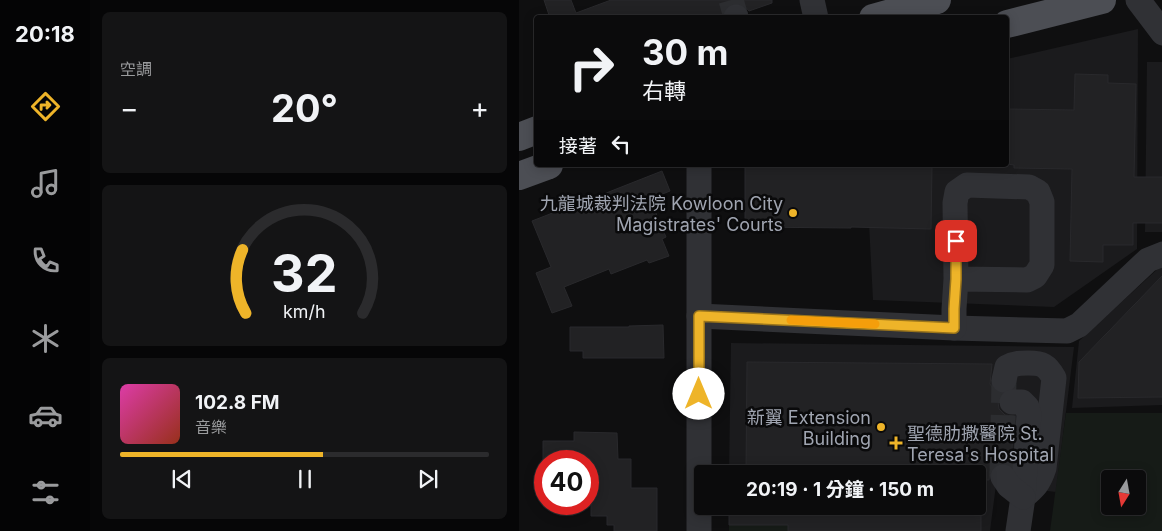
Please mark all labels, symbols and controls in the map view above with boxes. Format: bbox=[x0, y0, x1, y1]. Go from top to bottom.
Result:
text: 20:18 bbox=[15, 21, 75, 47]
text: 30 m bbox=[642, 31, 728, 73]
icon: right bbox=[559, 35, 624, 100]
text: 空調 bbox=[120, 59, 152, 79]
text: 右轉 bbox=[642, 78, 686, 104]
text: 20° bbox=[271, 85, 338, 131]
icon: directions bbox=[28, 89, 63, 124]
text: − bbox=[120, 91, 139, 125]
text: + bbox=[470, 91, 489, 125]
icon: left bbox=[607, 130, 635, 158]
text: 接著 bbox=[559, 135, 597, 158]
icon: music bbox=[28, 166, 63, 201]
place label: 九龍城裁判法院 Kowloon City Magistrates' Courts bbox=[540, 193, 783, 235]
marker: 九龍城裁判法院 Kowloon City Magistrates' Courts bbox=[787, 207, 799, 219]
pin bbox=[935, 220, 977, 262]
icon: arrive bbox=[942, 227, 970, 255]
text: 32 bbox=[271, 242, 338, 305]
icon: phone bbox=[28, 243, 63, 278]
text: km/h bbox=[283, 301, 326, 322]
icon: climate bbox=[28, 321, 63, 356]
position arrow bbox=[672, 367, 724, 419]
text: 102.8 FM bbox=[195, 391, 280, 414]
icon: car bbox=[28, 398, 63, 433]
place label: 新翼 Extension Building bbox=[747, 407, 871, 449]
text: 音樂 bbox=[195, 417, 227, 437]
marker: 新翼 Extension Building bbox=[875, 421, 887, 433]
place label: 聖德肋撒醫院 St. Teresa's Hospital bbox=[907, 423, 1054, 465]
marker: 聖德肋撒醫院 St. Teresa's Hospital bbox=[889, 436, 903, 450]
speed limit sign: 40 bbox=[534, 450, 599, 515]
icon: previous bbox=[168, 465, 196, 493]
icon: pause bbox=[291, 465, 319, 493]
icon: next bbox=[414, 465, 442, 493]
north arrow bbox=[1101, 470, 1147, 515]
map controls bbox=[1101, 470, 1146, 515]
icon: filters bbox=[28, 475, 63, 510]
text: 20:19 · 1 分鐘 · 150 m bbox=[746, 478, 934, 501]

